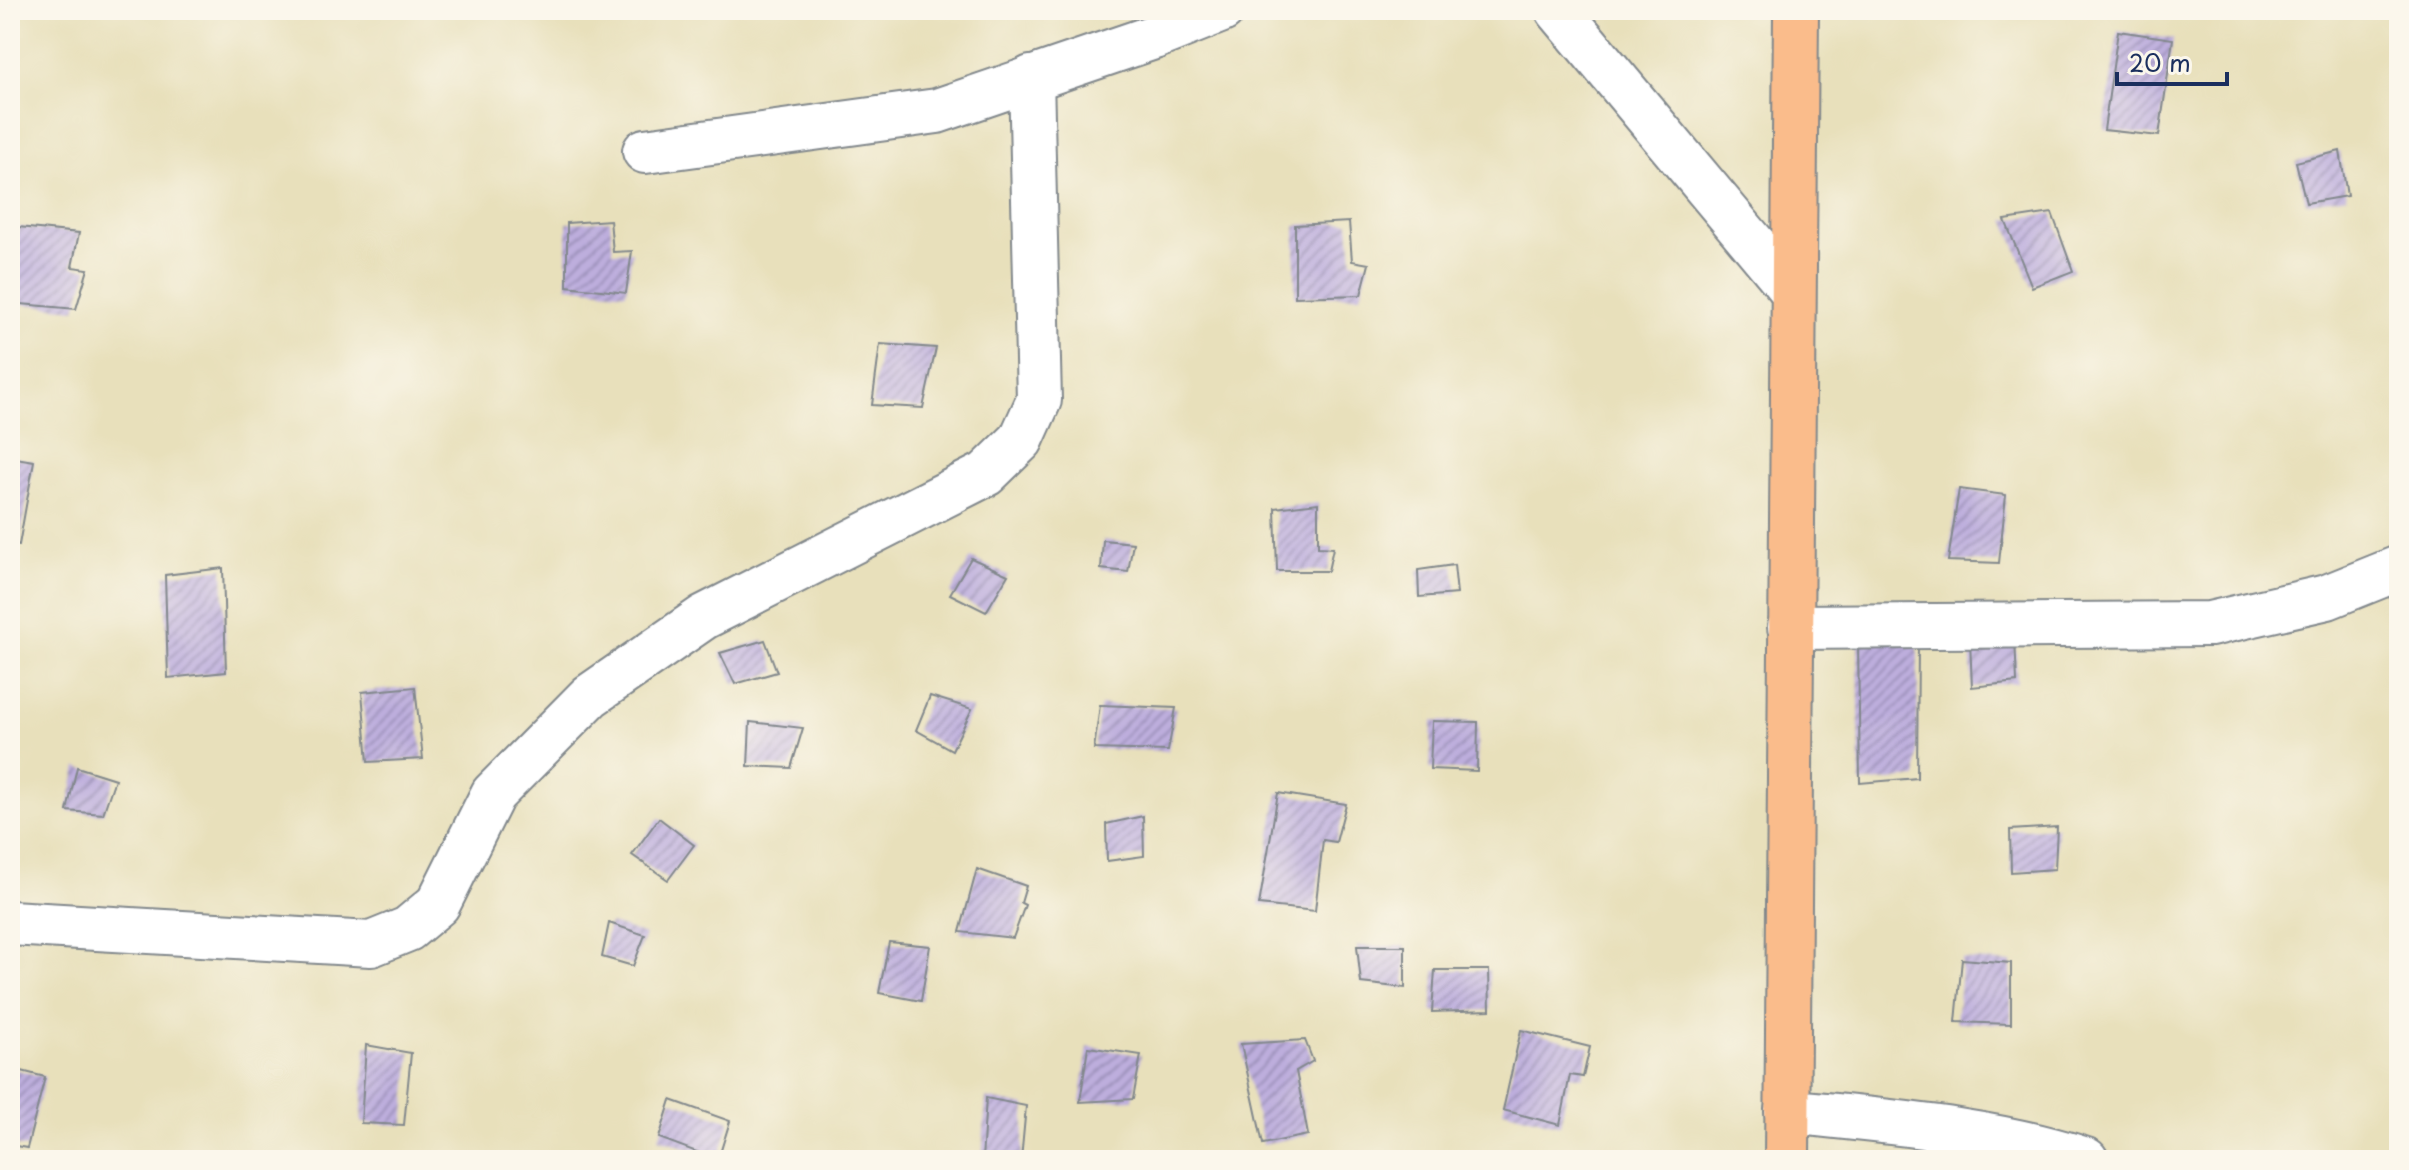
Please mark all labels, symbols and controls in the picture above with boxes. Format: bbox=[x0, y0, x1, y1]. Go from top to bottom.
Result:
scale bar bbox=[2117, 36, 2227, 86]
text: 20 m bbox=[2129, 44, 2191, 80]

